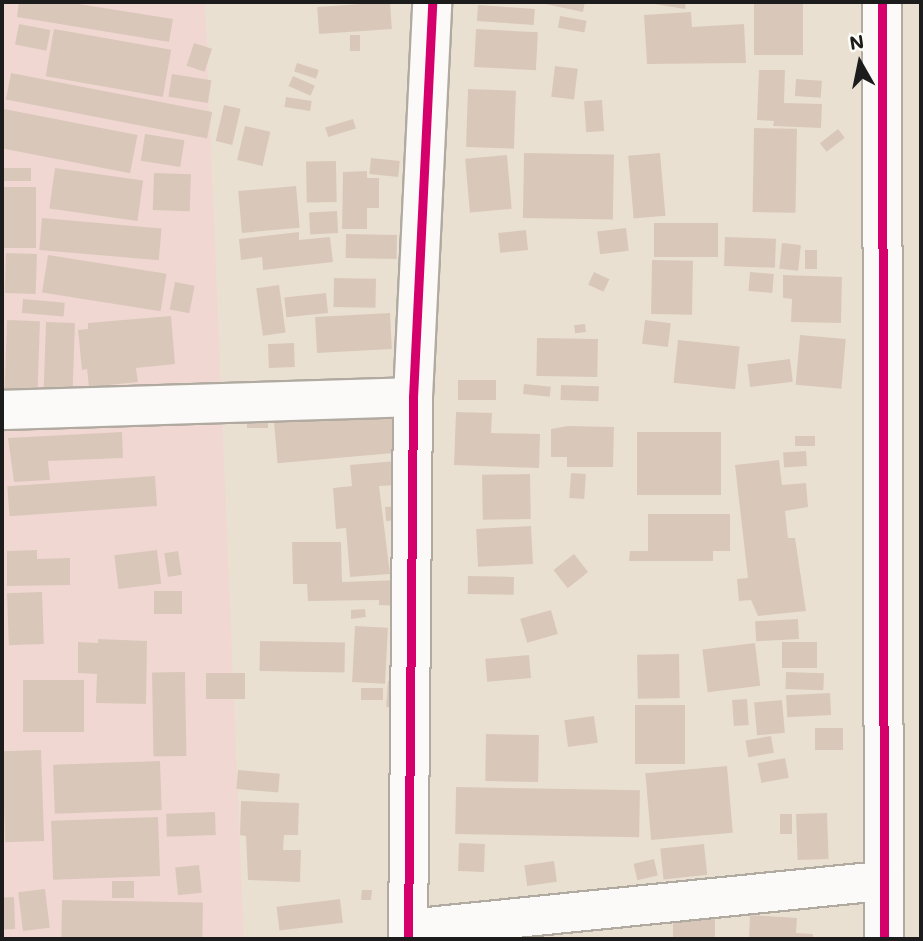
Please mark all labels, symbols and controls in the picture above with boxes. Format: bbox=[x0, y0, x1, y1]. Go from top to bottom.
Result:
north arrow bbox=[825, 28, 895, 98]
text: N bbox=[848, 28, 866, 55]

